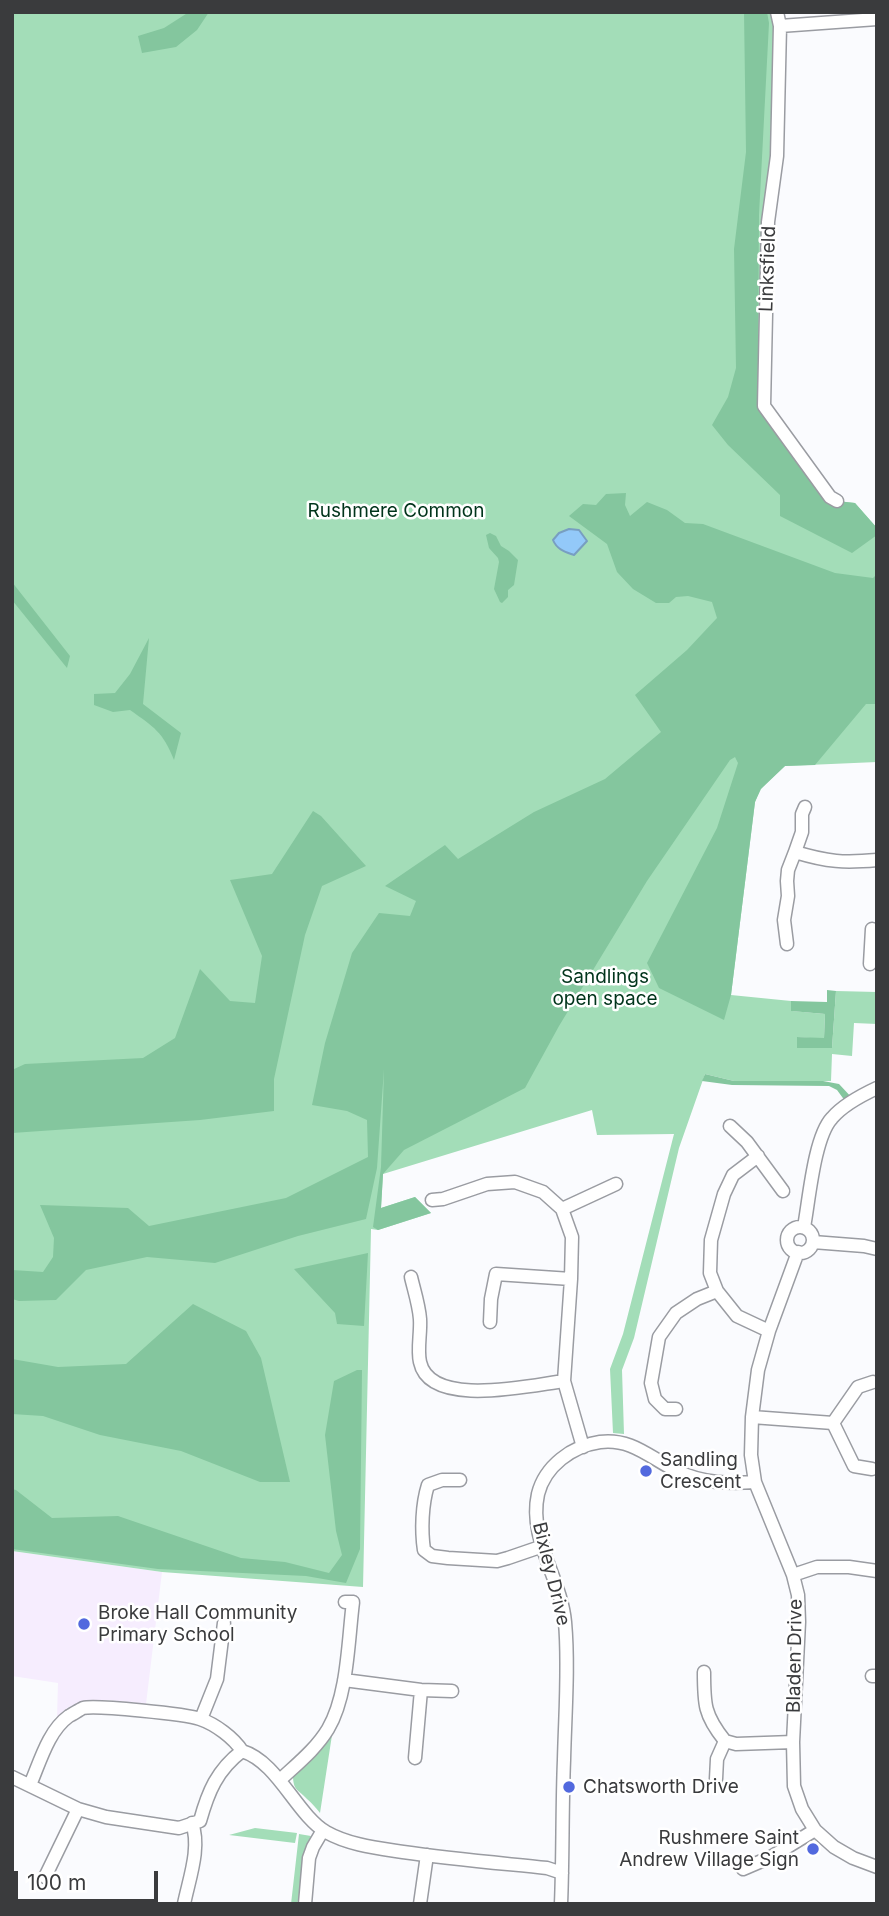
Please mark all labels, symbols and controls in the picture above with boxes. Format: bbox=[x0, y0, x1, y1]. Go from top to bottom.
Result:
street label: Linksfield bbox=[755, 226, 781, 312]
park label: Rushmere Common bbox=[308, 500, 484, 522]
park label: Sandlings open space bbox=[552, 966, 658, 1010]
place label: Sandling Crescent bbox=[660, 1449, 741, 1493]
marker: Sandling Crescent bbox=[638, 1463, 654, 1479]
street label: Bixley Drive bbox=[527, 1520, 575, 1628]
street label: Bladen Drive bbox=[783, 1599, 807, 1713]
place label: Broke Hall Community Primary School bbox=[98, 1602, 297, 1646]
marker: Broke Hall Community Primary School bbox=[76, 1616, 92, 1632]
place label: Chatsworth Drive bbox=[583, 1776, 739, 1798]
marker: Chatsworth Drive bbox=[561, 1779, 577, 1795]
place label: Rushmere Saint Andrew Village Sign bbox=[619, 1827, 799, 1871]
marker: Rushmere Saint Andrew Village Sign bbox=[805, 1841, 821, 1857]
scale bar bbox=[18, 1856, 161, 1900]
text: 100 m bbox=[27, 1870, 86, 1895]

